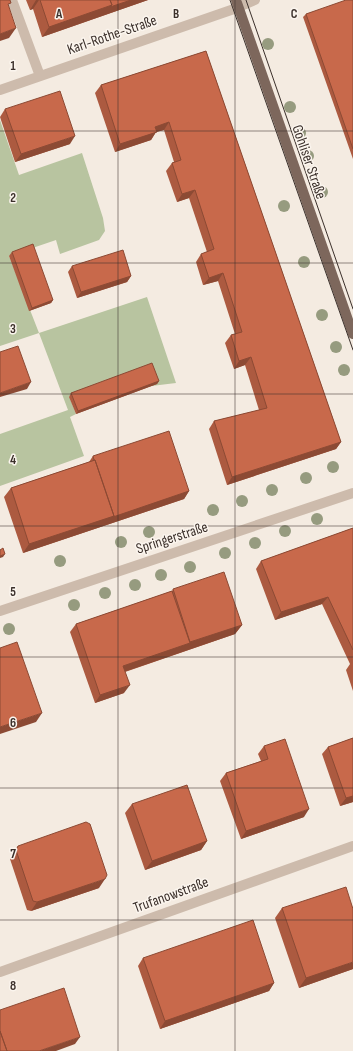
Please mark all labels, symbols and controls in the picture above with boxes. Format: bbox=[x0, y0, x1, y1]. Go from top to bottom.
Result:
text: A bbox=[55, 6, 63, 22]
text: B bbox=[173, 6, 179, 22]
text: C bbox=[291, 6, 298, 22]
street label: Karl-Rothe-Straße bbox=[65, 11, 159, 59]
text: 1 bbox=[10, 58, 16, 74]
street label: Gohliser Straße bbox=[287, 122, 331, 202]
text: 2 bbox=[10, 190, 16, 206]
text: 3 bbox=[10, 321, 16, 337]
text: 4 bbox=[10, 452, 16, 468]
street label: Springerstraße bbox=[134, 517, 210, 559]
text: 5 bbox=[10, 584, 16, 600]
text: 6 bbox=[10, 715, 16, 731]
text: 7 bbox=[10, 846, 16, 862]
street label: Trufanowstraße bbox=[131, 873, 211, 917]
text: 8 bbox=[10, 978, 16, 994]

